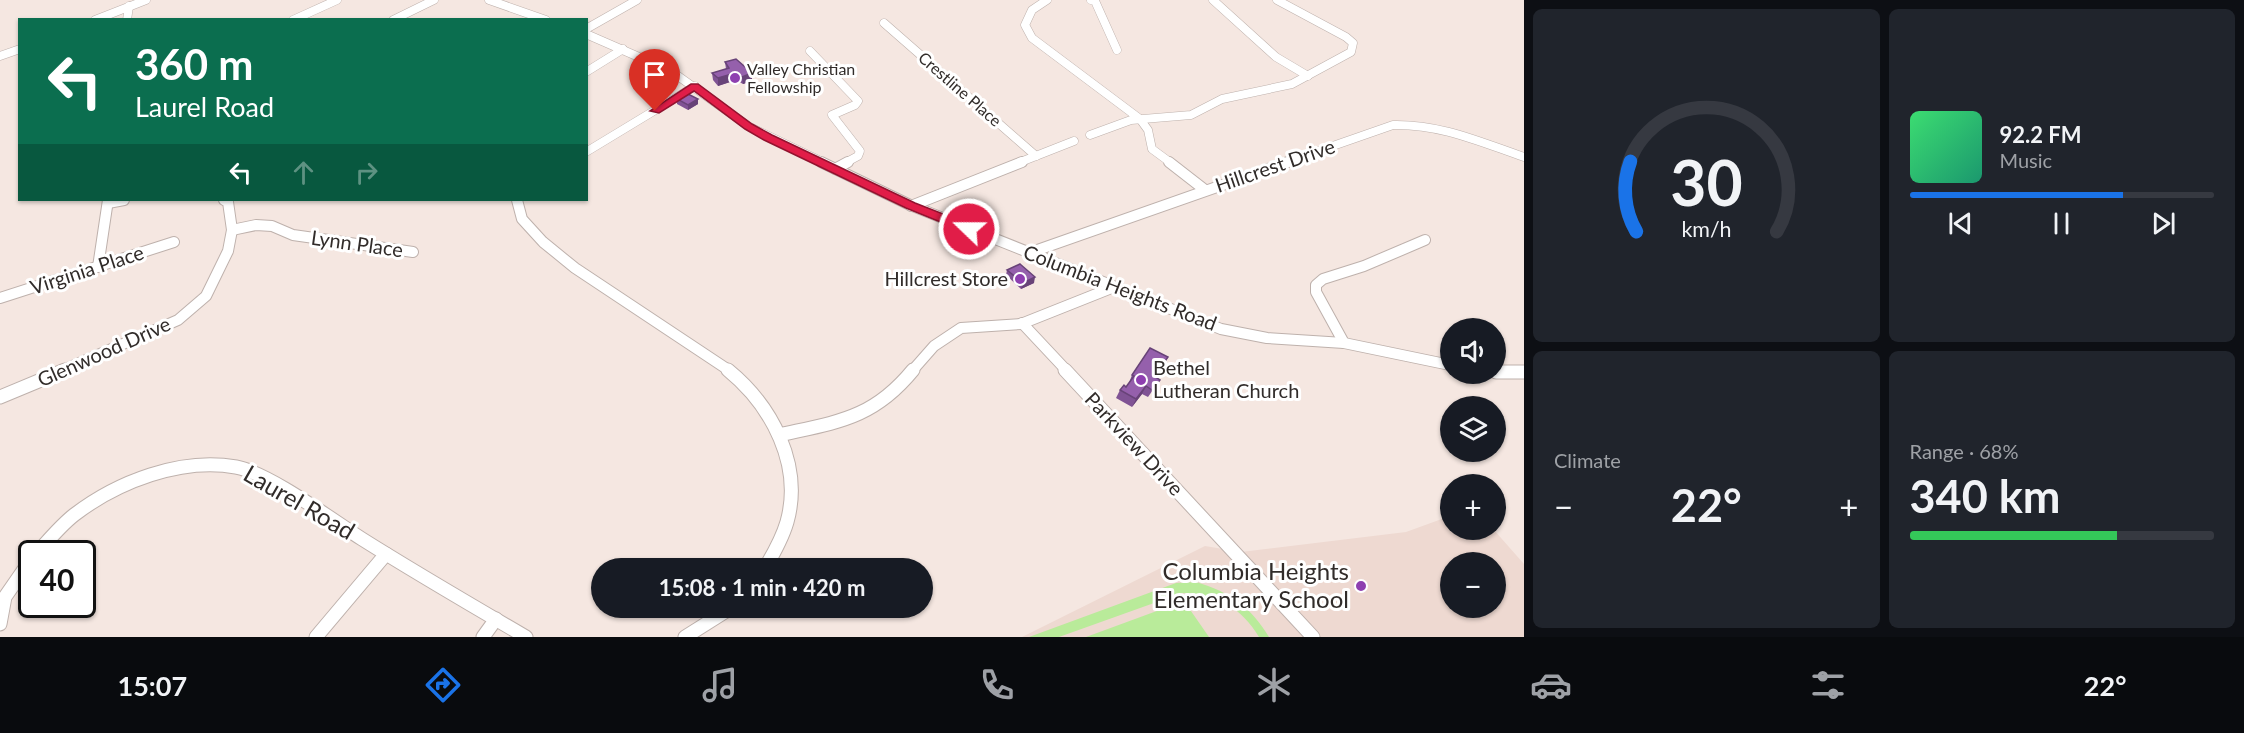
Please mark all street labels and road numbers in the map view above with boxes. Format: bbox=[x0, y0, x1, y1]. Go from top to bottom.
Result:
street label: Crestline Place bbox=[915, 47, 1006, 130]
street label: Hillcrest Drive bbox=[1212, 133, 1338, 197]
street label: Lynn Place bbox=[310, 225, 405, 261]
street label: Virginia Place bbox=[27, 239, 147, 299]
street label: Columbia Heights Road bbox=[1020, 239, 1220, 335]
street label: Glenwood Drive bbox=[33, 311, 174, 391]
street label: Parkview Drive bbox=[1081, 387, 1189, 500]
street label: Laurel Road bbox=[239, 458, 361, 545]

